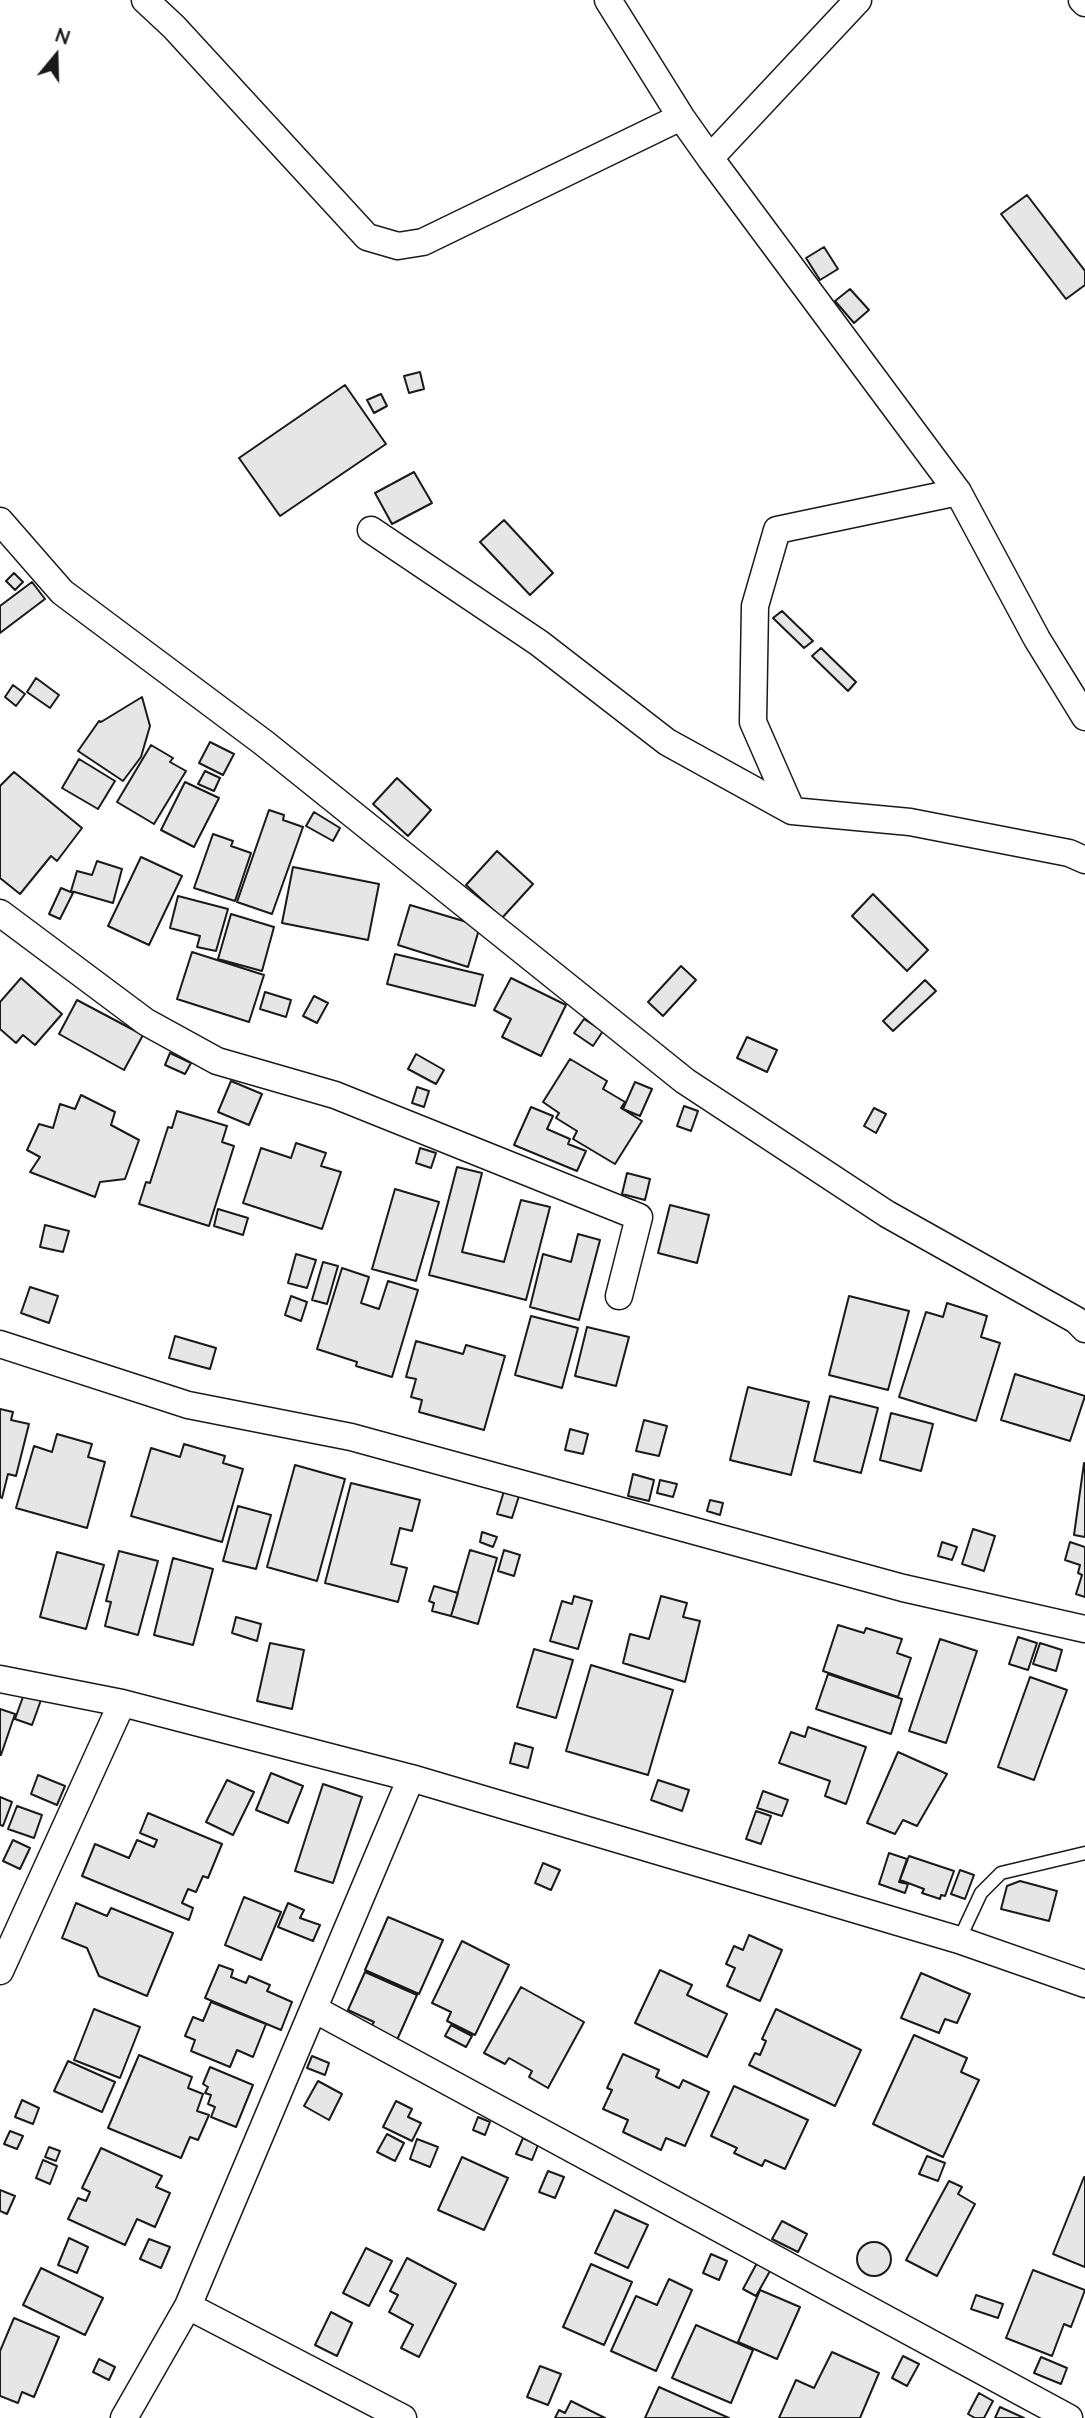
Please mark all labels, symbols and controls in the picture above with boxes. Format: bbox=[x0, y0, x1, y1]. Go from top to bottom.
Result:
north arrow bbox=[21, 21, 91, 91]
text: N bbox=[52, 22, 74, 50]

